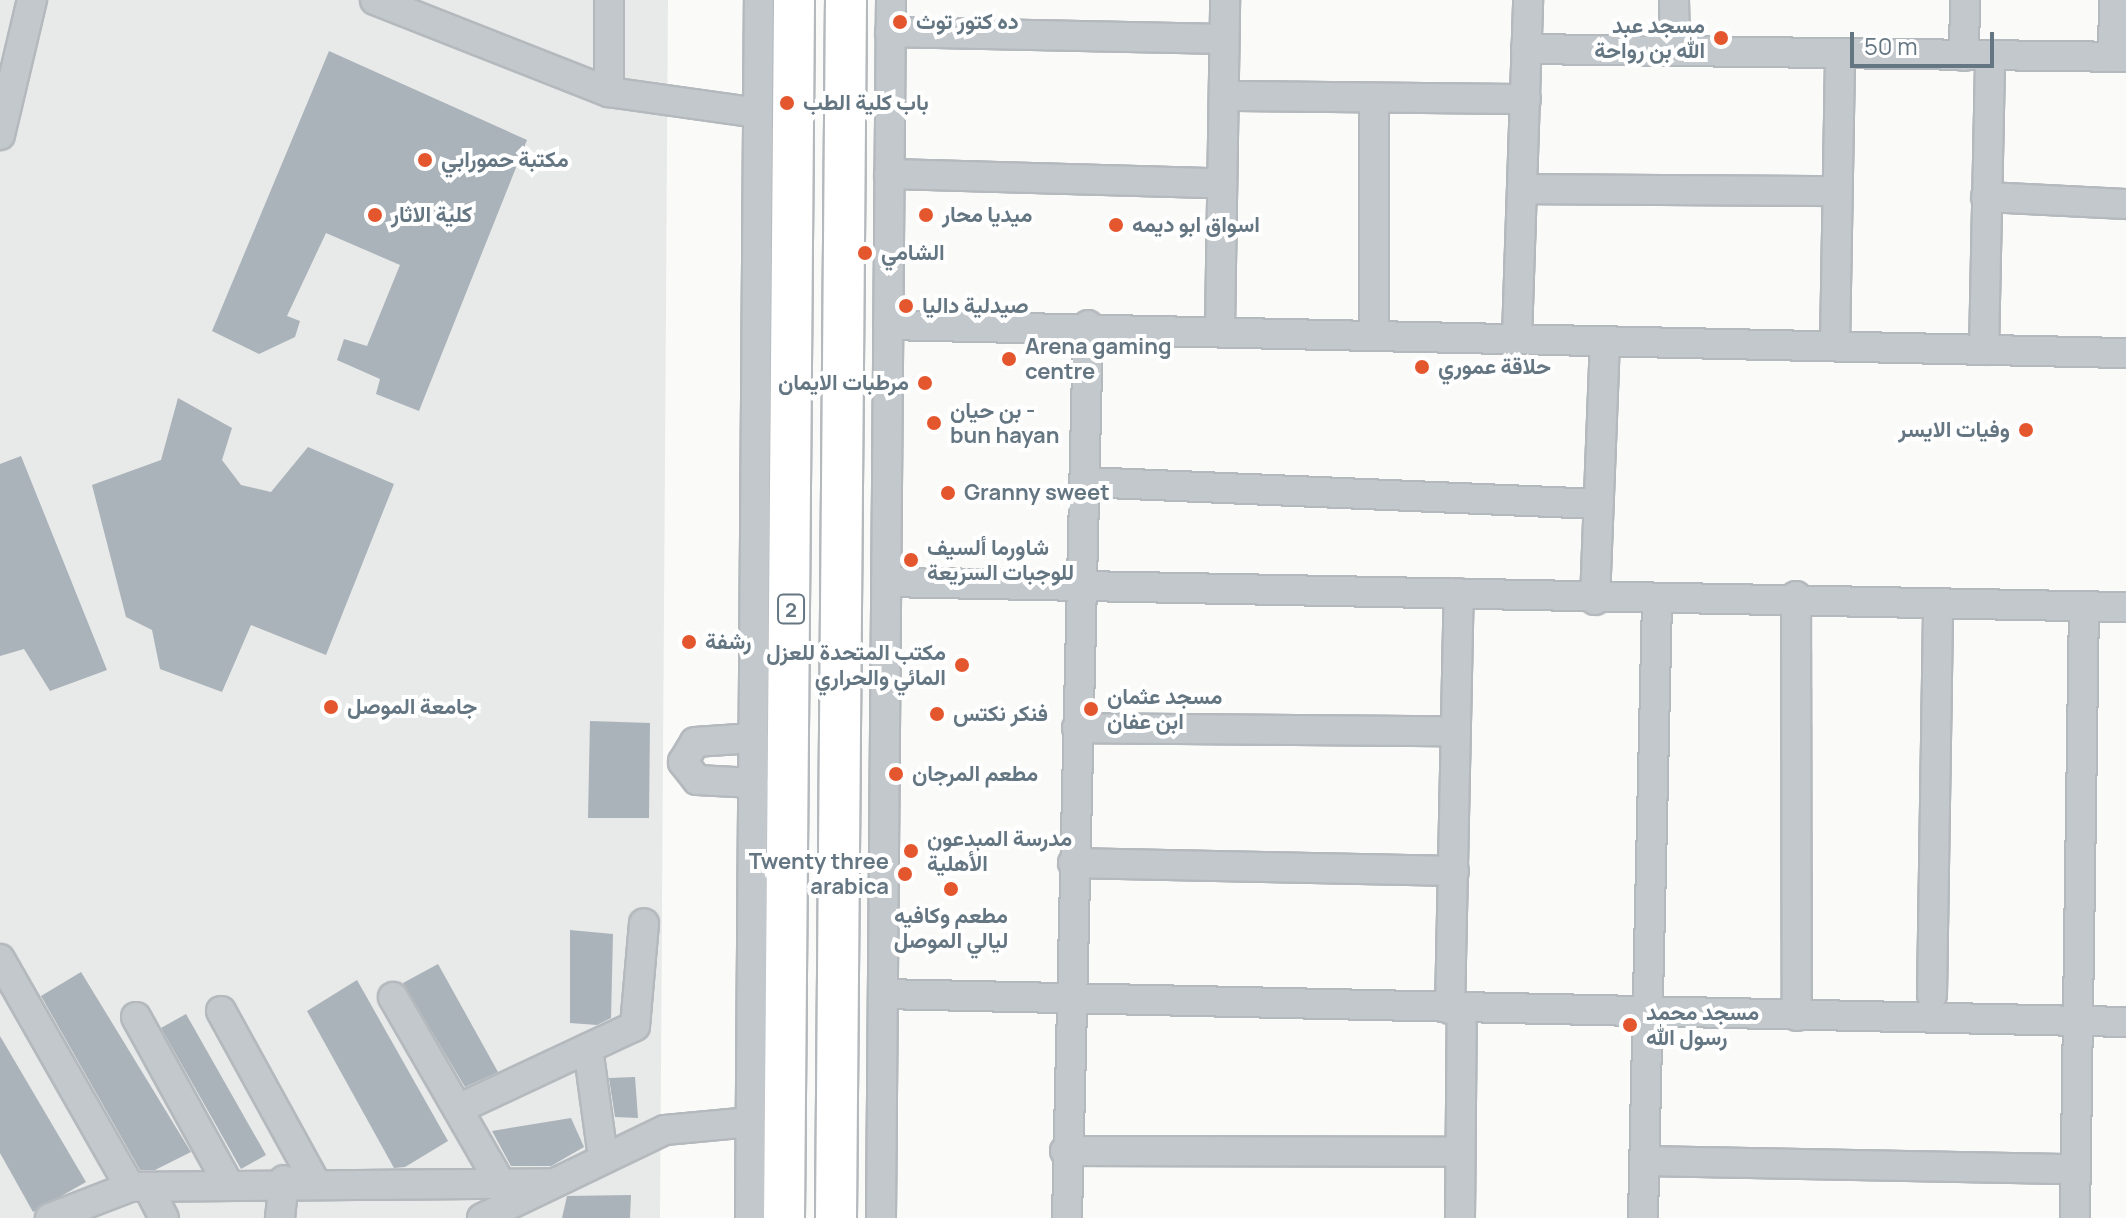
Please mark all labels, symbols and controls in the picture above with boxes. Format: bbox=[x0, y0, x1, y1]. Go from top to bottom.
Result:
place label: ده كتور توث bbox=[916, 9, 1019, 35]
place label: مسجد عبد الله بن رواحة bbox=[1594, 12, 1705, 64]
marker: ده كتور توث bbox=[891, 13, 909, 31]
scale bar bbox=[1854, 16, 1998, 66]
marker: مسجد عبد الله بن رواحة bbox=[1712, 29, 1730, 47]
text: 50 m bbox=[1864, 29, 1918, 62]
place label: باب كلية الطب bbox=[803, 90, 929, 116]
marker: باب كلية الطب bbox=[778, 94, 796, 112]
place label: مكتبة حمورابي bbox=[441, 147, 569, 173]
marker: مكتبة حمورابي bbox=[416, 151, 434, 169]
place label: كلية الاثار bbox=[391, 202, 472, 228]
place label: ميديا محار bbox=[942, 202, 1032, 228]
marker: كلية الاثار bbox=[366, 206, 384, 224]
marker: ميديا محار bbox=[917, 206, 935, 224]
place label: اسواق ابو ديمه bbox=[1132, 212, 1260, 238]
marker: اسواق ابو ديمه bbox=[1107, 216, 1125, 234]
place label: الشامي bbox=[881, 240, 945, 266]
marker: الشامي bbox=[856, 244, 874, 262]
place label: صيدلية داليا bbox=[922, 293, 1029, 319]
marker: صيدلية داليا bbox=[897, 297, 915, 315]
place label: Arena gaming centre bbox=[1025, 333, 1172, 384]
marker: Arena gaming centre bbox=[1000, 350, 1018, 368]
place label: حلاقة عموري bbox=[1438, 354, 1551, 380]
marker: حلاقة عموري bbox=[1413, 358, 1431, 376]
place label: مرطبات الايمان bbox=[778, 370, 909, 396]
marker: مرطبات الايمان bbox=[916, 374, 934, 392]
place label: بن حيان - bun hayan bbox=[950, 397, 1060, 448]
marker: بن حيان - bun hayan bbox=[925, 414, 943, 432]
place label: وفيات الايسر bbox=[1898, 417, 2010, 443]
marker: وفيات الايسر bbox=[2017, 421, 2035, 439]
place label: Granny sweet bbox=[964, 480, 1110, 506]
marker: Granny sweet bbox=[939, 484, 957, 502]
place label: شاورما ألسيف للوجبات السريعة bbox=[927, 534, 1074, 586]
marker: شاورما ألسيف للوجبات السريعة bbox=[902, 551, 920, 569]
road number: 2 bbox=[777, 593, 805, 625]
place label: رشفة bbox=[705, 629, 751, 655]
marker: رشفة bbox=[680, 633, 698, 651]
place label: مكتب المتحدة للعزل المائي والحراري bbox=[766, 639, 946, 690]
marker: مكتب المتحدة للعزل المائي والحراري bbox=[953, 656, 971, 674]
place label: مسجد عثمان ابن عفان bbox=[1107, 683, 1222, 734]
place label: جامعة الموصل bbox=[347, 694, 477, 720]
marker: جامعة الموصل bbox=[322, 698, 340, 716]
marker: مسجد عثمان ابن عفان bbox=[1082, 700, 1100, 718]
place label: فنكر نكتس bbox=[953, 701, 1048, 727]
marker: فنكر نكتس bbox=[928, 705, 946, 723]
place label: مطعم المرجان bbox=[912, 761, 1038, 787]
marker: مطعم المرجان bbox=[887, 765, 905, 783]
place label: مدرسة المبدعون الأهلية bbox=[927, 825, 1072, 876]
marker: مدرسة المبدعون الأهلية bbox=[902, 842, 920, 860]
place label: Twenty three arabica bbox=[749, 848, 889, 900]
marker: Twenty three arabica bbox=[896, 865, 914, 883]
marker: مطعم وكافيه ليالي الموصل bbox=[942, 880, 960, 898]
place label: مطعم وكافيه ليالي الموصل bbox=[894, 902, 1008, 954]
place label: مسجد محمد رسول الله bbox=[1646, 999, 1759, 1050]
marker: مسجد محمد رسول الله bbox=[1621, 1016, 1639, 1034]

